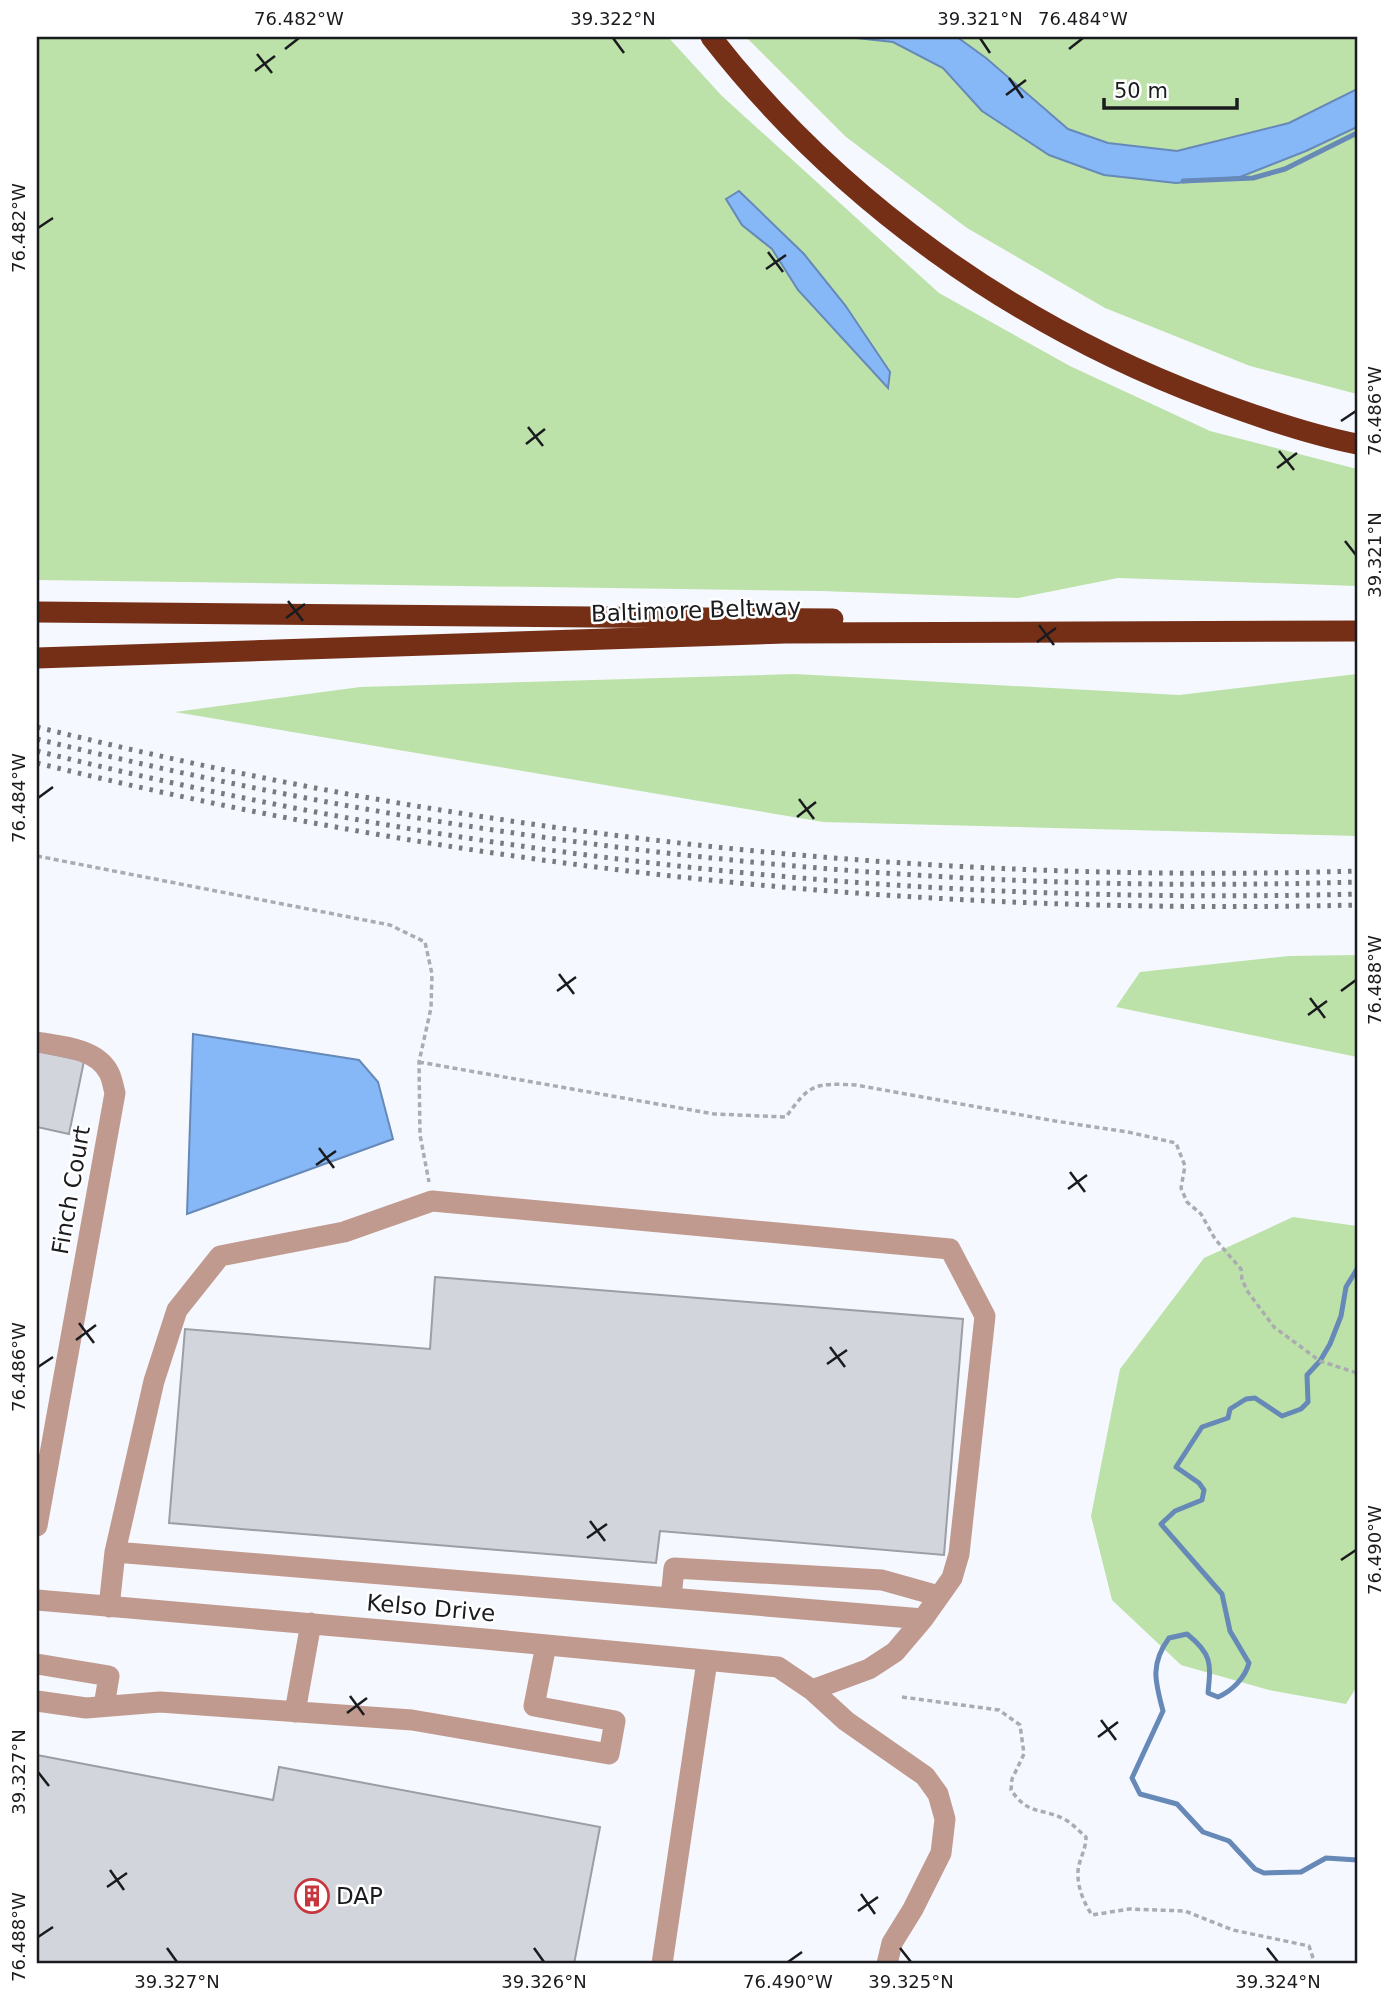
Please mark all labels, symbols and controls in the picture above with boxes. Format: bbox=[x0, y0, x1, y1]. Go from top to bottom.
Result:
text: 76.482°W bbox=[254, 8, 344, 29]
text: 39.322°N bbox=[570, 8, 656, 29]
text: 39.321°N bbox=[937, 8, 1023, 29]
text: 76.484°W bbox=[1038, 8, 1128, 29]
scale bar bbox=[1104, 66, 1236, 110]
text: 50 m bbox=[1114, 79, 1168, 103]
text: 76.482°W bbox=[8, 183, 29, 273]
text: 76.486°W bbox=[1364, 366, 1385, 456]
text: 39.321°N bbox=[1364, 512, 1385, 598]
street label: Baltimore Beltway bbox=[590, 593, 802, 627]
text: 76.484°W bbox=[8, 753, 29, 843]
text: 76.488°W bbox=[1364, 935, 1385, 1025]
street label: Finch Court bbox=[47, 1124, 95, 1256]
text: 76.486°W bbox=[8, 1322, 29, 1412]
text: 76.490°W bbox=[1364, 1505, 1385, 1595]
street label: Kelso Drive bbox=[366, 1589, 496, 1627]
text: 39.327°N bbox=[8, 1729, 29, 1815]
building icon: DAP bbox=[293, 1877, 331, 1915]
place label: DAP bbox=[336, 1883, 383, 1909]
text: 76.488°W bbox=[8, 1892, 29, 1982]
text: 39.327°N bbox=[134, 1971, 220, 1992]
text: 39.326°N bbox=[501, 1971, 587, 1992]
text: 76.490°W bbox=[743, 1971, 833, 1992]
text: 39.325°N bbox=[868, 1971, 954, 1992]
text: 39.324°N bbox=[1235, 1971, 1321, 1992]

